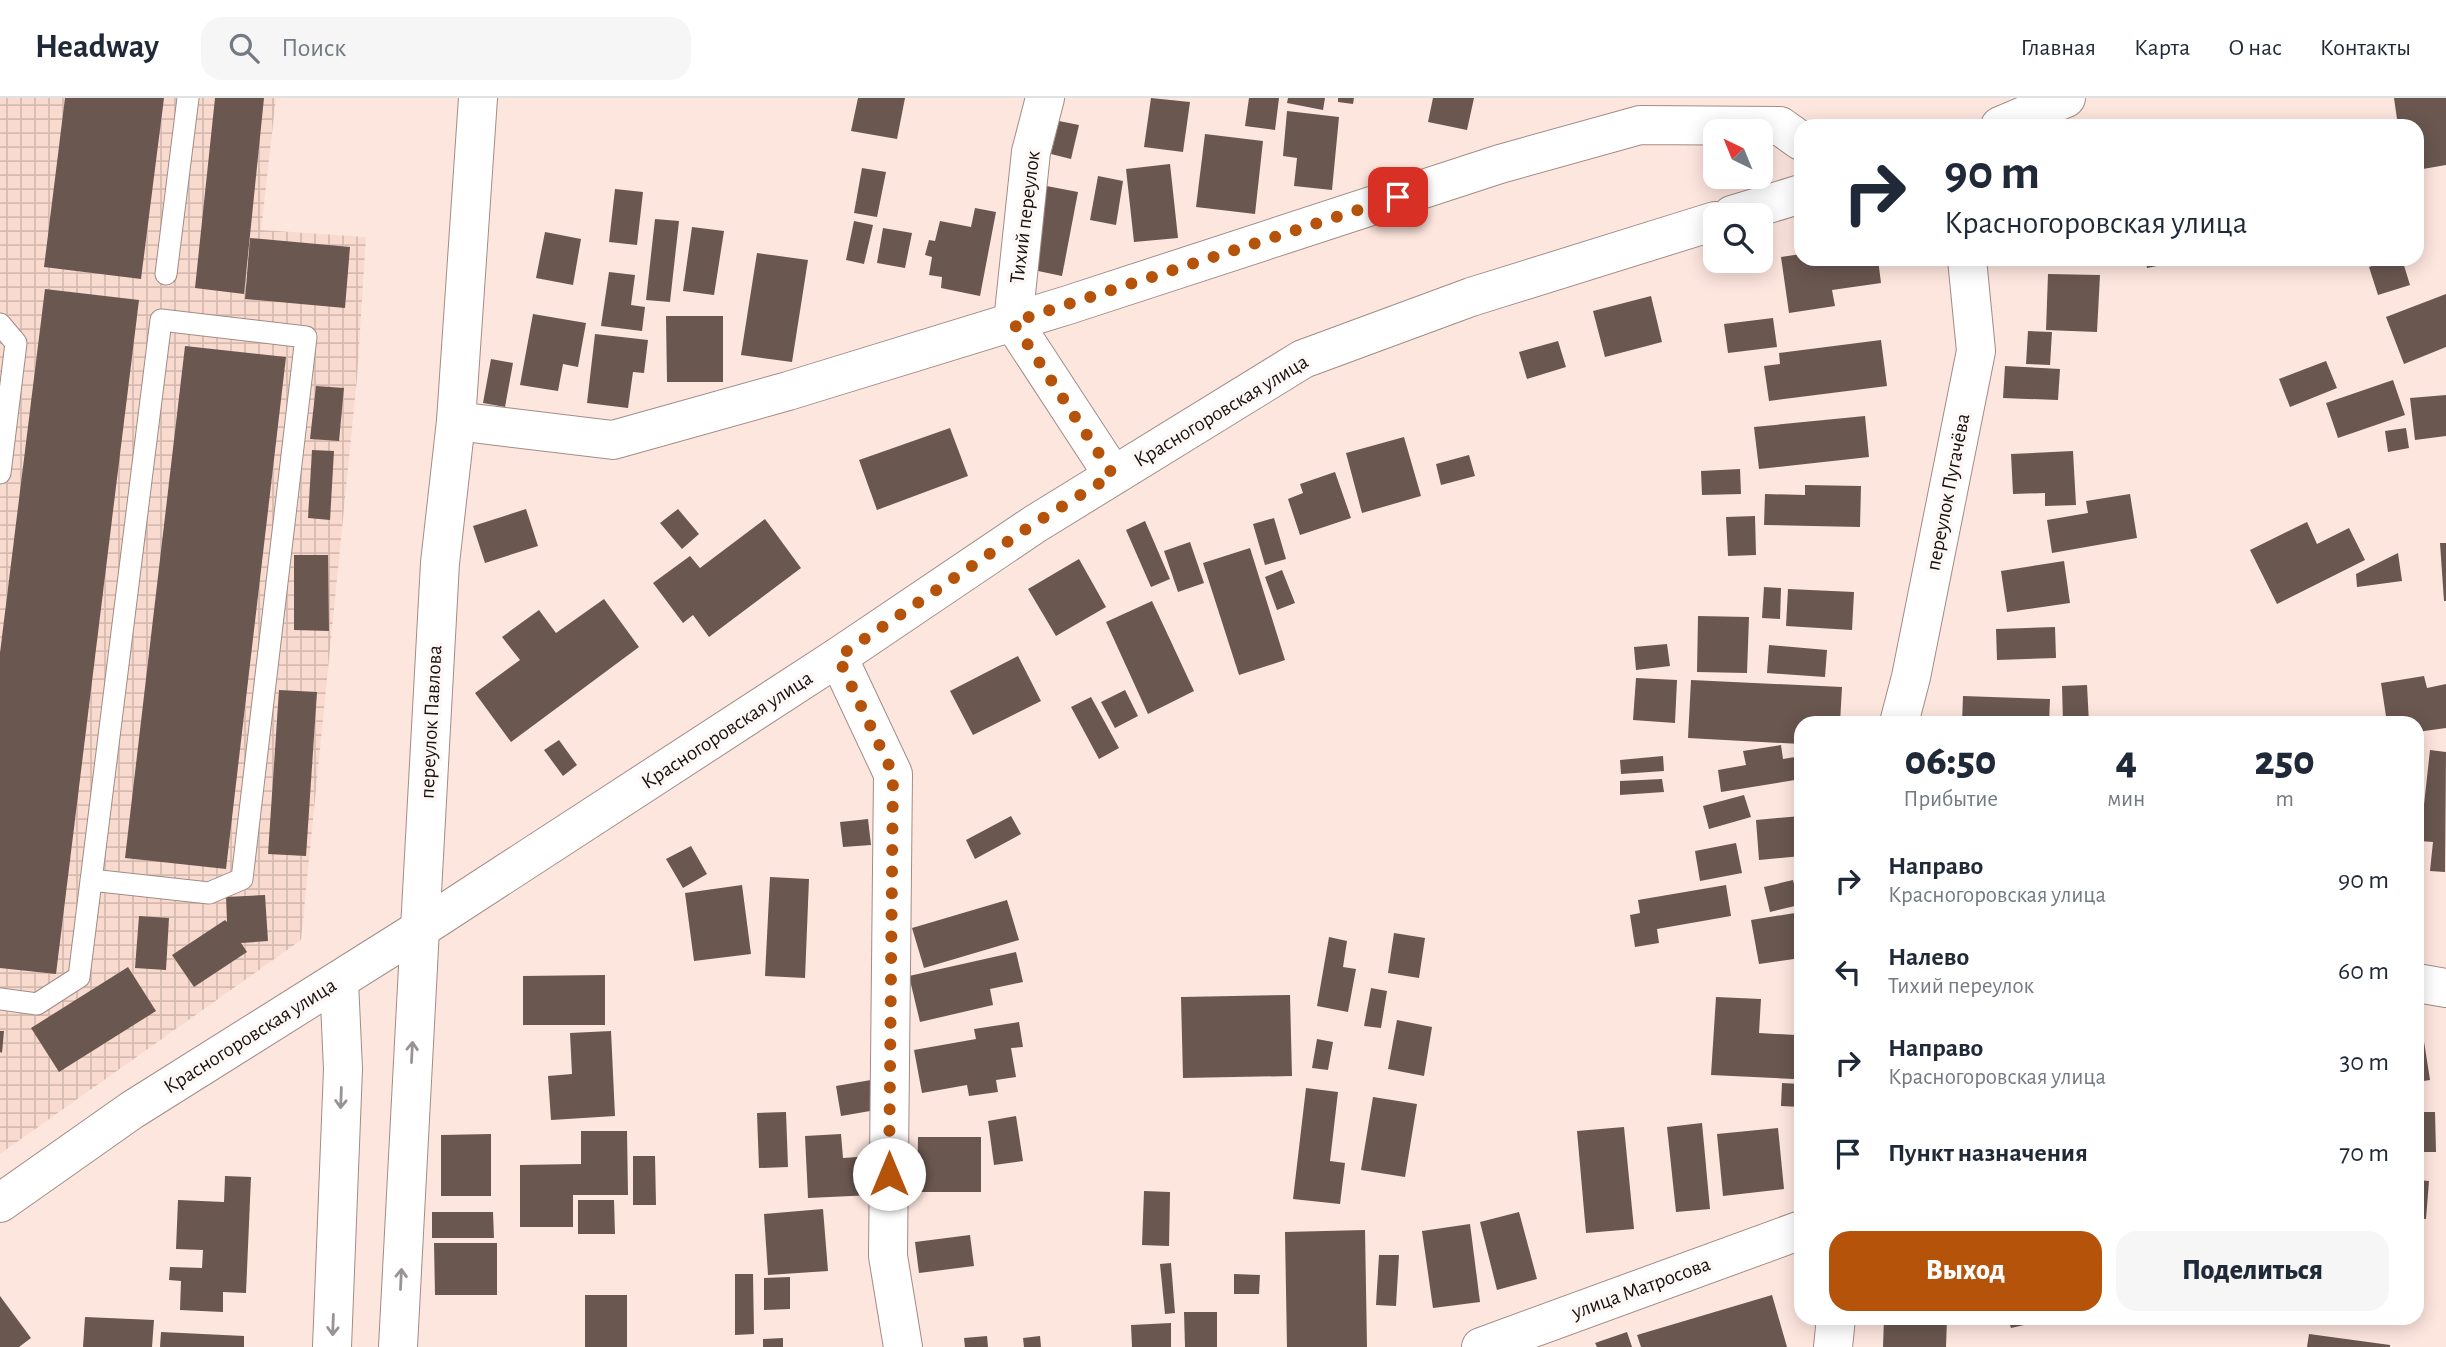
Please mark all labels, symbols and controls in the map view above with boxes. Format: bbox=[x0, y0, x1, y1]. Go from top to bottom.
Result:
search box bbox=[201, 17, 691, 80]
icon: search bbox=[225, 29, 263, 67]
text: Headway bbox=[35, 31, 159, 64]
text: Поиск bbox=[281, 35, 346, 61]
text: Главная bbox=[2021, 36, 2096, 60]
text: Карта bbox=[2134, 36, 2190, 60]
text: О нас bbox=[2228, 36, 2282, 60]
text: Контакты bbox=[2320, 36, 2411, 60]
north arrow bbox=[1703, 119, 1773, 189]
map controls bbox=[1703, 119, 1773, 273]
icon: right bbox=[1829, 147, 1920, 238]
street label: Тихий переулок bbox=[1006, 149, 1044, 284]
text: 90 m bbox=[1944, 149, 2040, 198]
pin bbox=[1368, 167, 1428, 227]
icon: arrive bbox=[1379, 178, 1417, 216]
button: search bbox=[1703, 203, 1773, 273]
text: Красногоровская улица bbox=[1944, 207, 2248, 239]
street label: Красногоровская улица bbox=[1130, 351, 1312, 471]
street label: переулок Пугачёва bbox=[1922, 411, 1974, 573]
street label: переулок Павлова bbox=[416, 644, 446, 799]
street label: Красногоровская улица bbox=[638, 667, 817, 793]
text: 06:50 bbox=[1905, 740, 1997, 782]
text: 4 bbox=[2115, 740, 2137, 782]
text: 250 bbox=[2255, 740, 2315, 782]
text: Прибытие bbox=[1903, 788, 1998, 811]
text: мин bbox=[2107, 788, 2145, 811]
text: m bbox=[2275, 788, 2294, 811]
text: Направо bbox=[1888, 853, 1983, 879]
icon: right bbox=[1829, 862, 1867, 900]
text: 90 m bbox=[2338, 867, 2389, 893]
text: Красногоровская улица bbox=[1888, 884, 2106, 907]
text: Налево bbox=[1888, 944, 1969, 970]
icon: left bbox=[1829, 953, 1867, 991]
text: 60 m bbox=[2338, 958, 2389, 984]
street label: Красногоровская улица bbox=[160, 974, 340, 1098]
text: Тихий переулок bbox=[1888, 975, 2034, 998]
text: Направо bbox=[1888, 1035, 1983, 1061]
one-way arrow bbox=[406, 1041, 419, 1063]
icon: right bbox=[1829, 1044, 1867, 1082]
text: 30 m bbox=[2339, 1049, 2389, 1075]
text: Красногоровская улица bbox=[1888, 1066, 2106, 1089]
one-way arrow bbox=[335, 1086, 348, 1109]
icon: arrive bbox=[1829, 1135, 1867, 1173]
position arrow bbox=[852, 1137, 926, 1211]
text: Пункт назначения bbox=[1888, 1140, 2088, 1166]
text: 70 m bbox=[2339, 1140, 2389, 1166]
button: Выход bbox=[1829, 1231, 2102, 1311]
button: Поделиться bbox=[2116, 1231, 2389, 1311]
street label: улица Матросова bbox=[1568, 1253, 1714, 1323]
one-way arrow bbox=[395, 1268, 408, 1291]
one-way arrow bbox=[327, 1314, 340, 1337]

